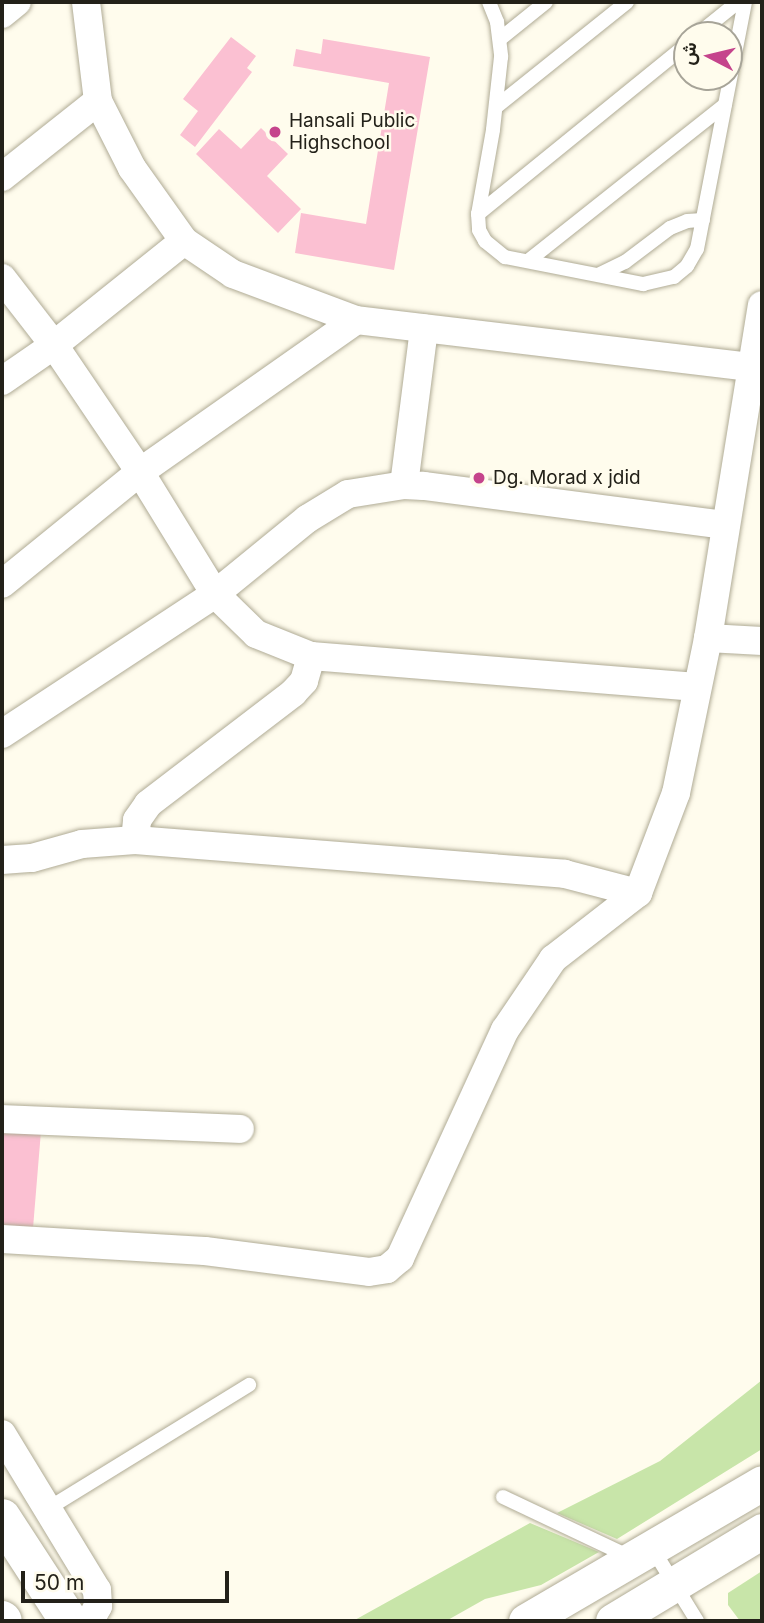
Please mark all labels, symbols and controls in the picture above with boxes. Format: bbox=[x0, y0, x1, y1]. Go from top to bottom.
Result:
north arrow bbox=[673, 21, 743, 91]
text: ش bbox=[676, 41, 701, 66]
place label: Hansali Public Highschool bbox=[289, 110, 415, 154]
marker: Hansali Public Highschool bbox=[267, 124, 283, 140]
place label: Dg. Morad x jdid bbox=[493, 467, 641, 489]
marker: Dg. Morad x jdid bbox=[471, 470, 487, 486]
scale bar bbox=[24, 1556, 233, 1600]
text: 50 m bbox=[34, 1570, 84, 1595]

